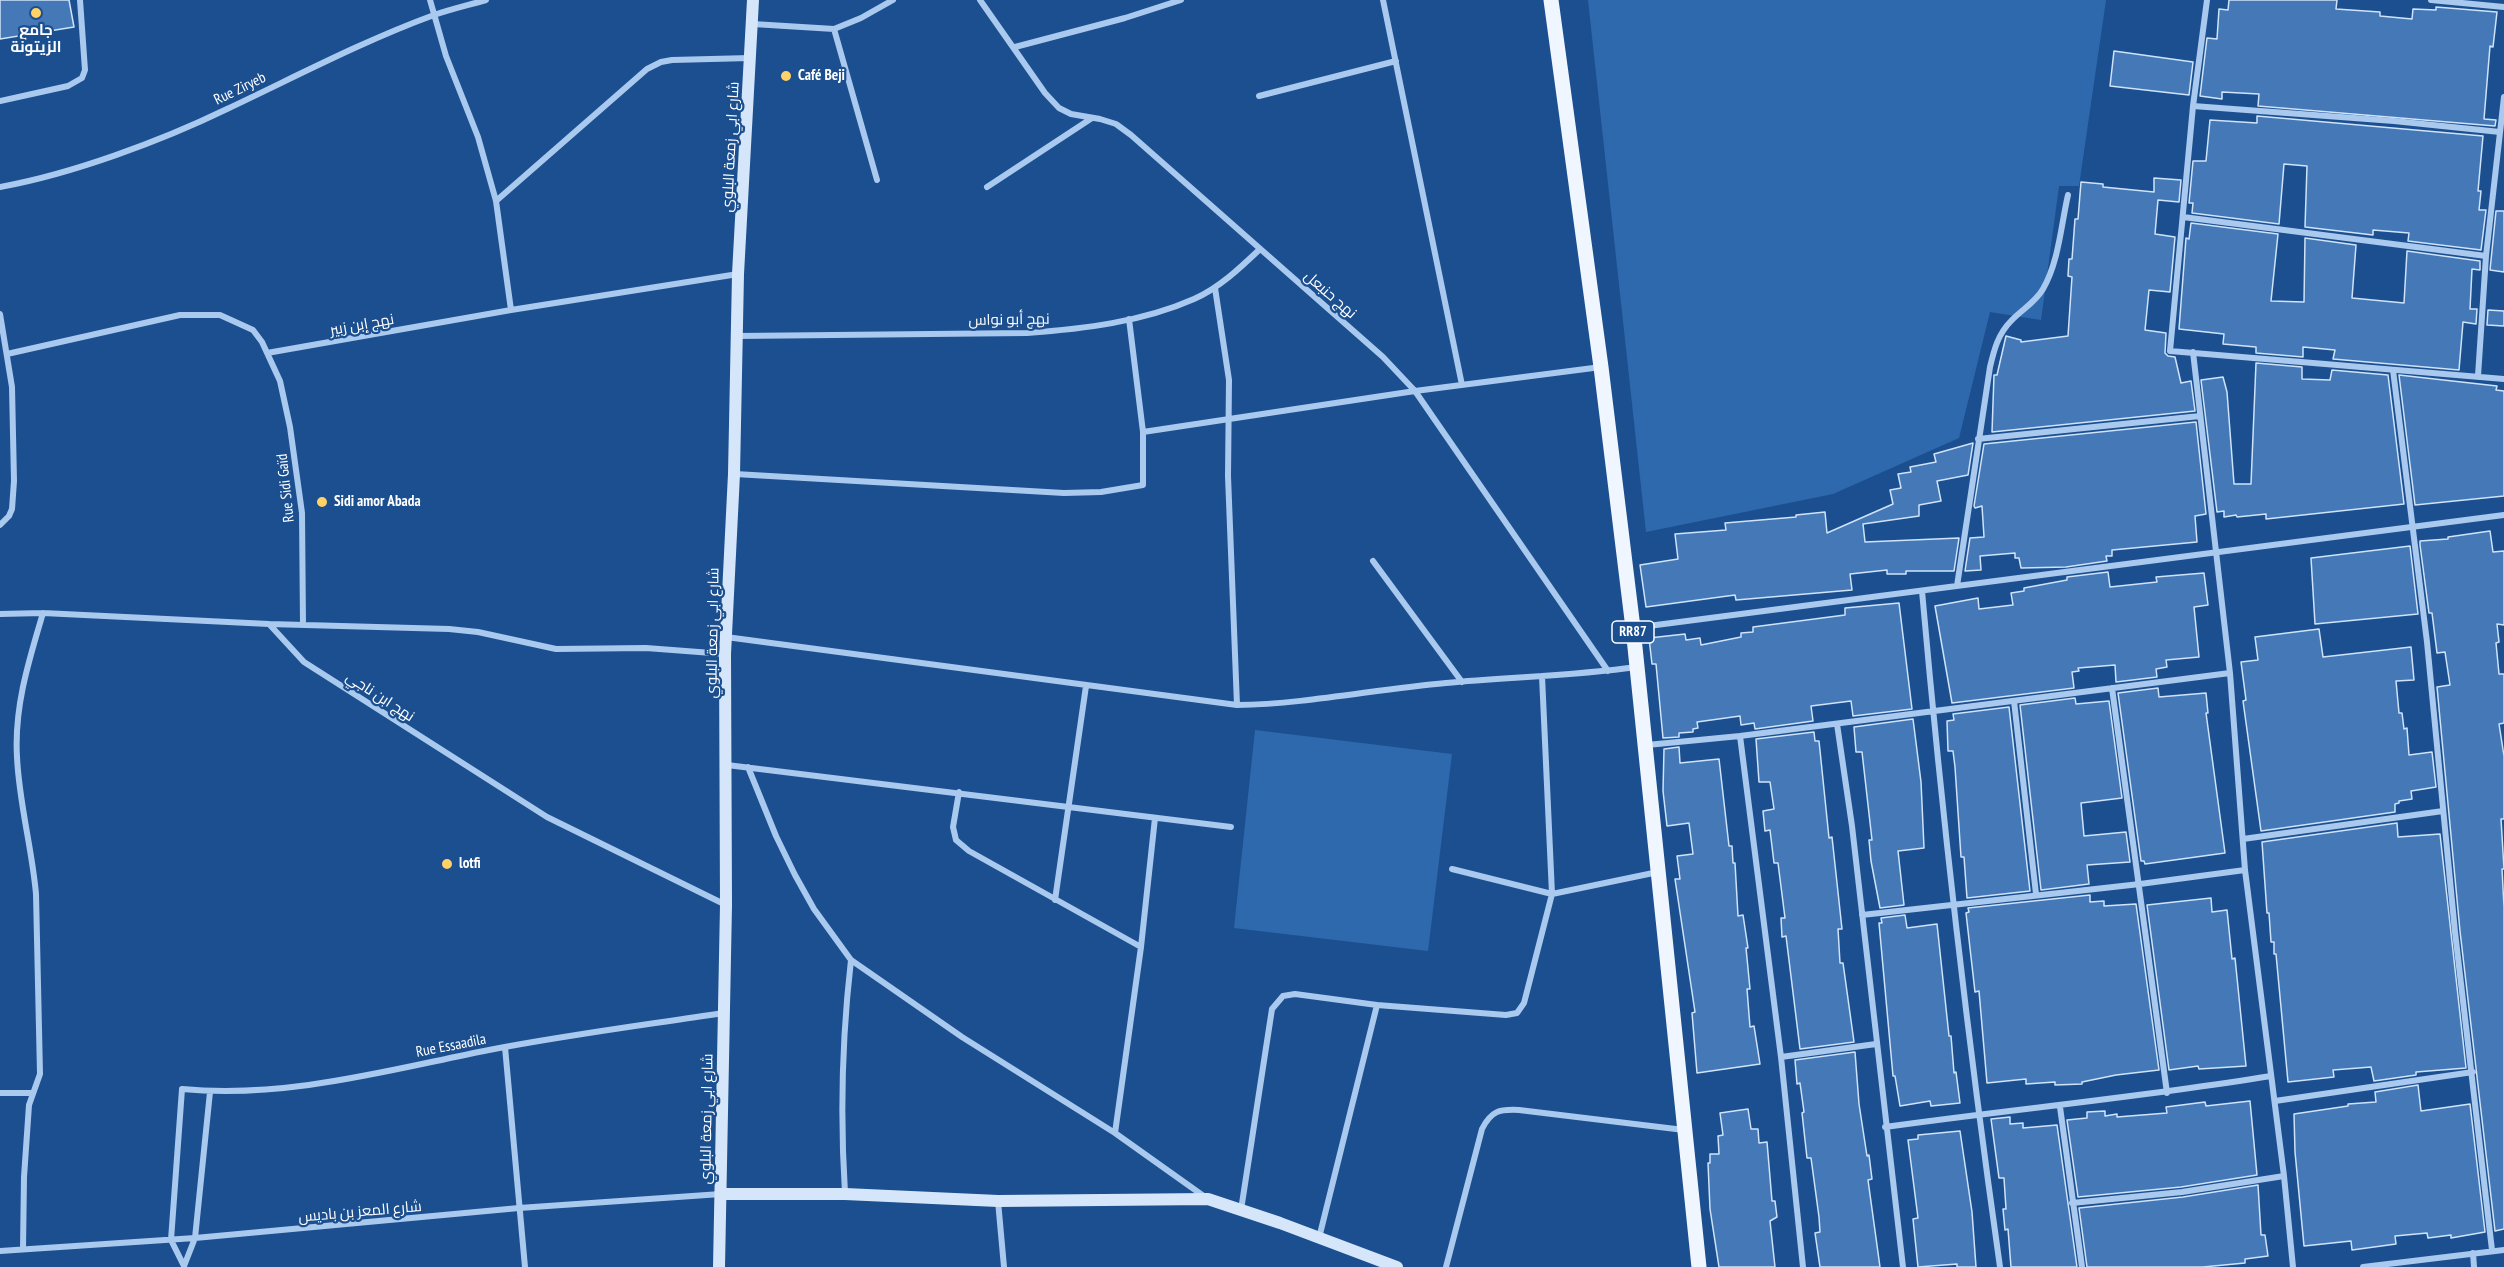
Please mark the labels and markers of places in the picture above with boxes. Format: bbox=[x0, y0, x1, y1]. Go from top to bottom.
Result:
marker: جامع الزيتونة bbox=[29, 6, 43, 20]
place label: جامع الزيتونة bbox=[11, 22, 61, 57]
place label: Café Beji bbox=[798, 67, 845, 85]
marker: Café Beji bbox=[779, 69, 793, 83]
place label: Sidi amor Abada bbox=[334, 493, 421, 511]
marker: Sidi amor Abada bbox=[315, 495, 329, 509]
place label: lotfi bbox=[459, 855, 481, 873]
marker: lotfi bbox=[440, 857, 454, 871]

